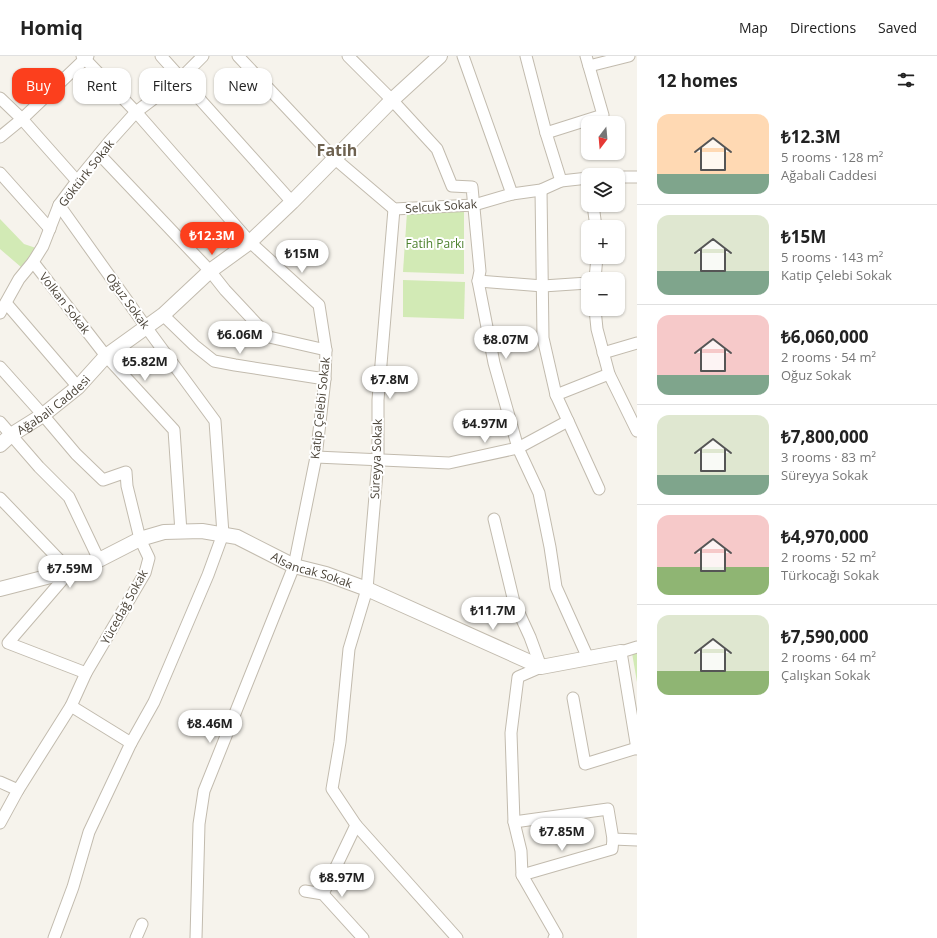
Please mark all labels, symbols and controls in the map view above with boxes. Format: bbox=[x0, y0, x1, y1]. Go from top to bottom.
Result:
text: Homiq bbox=[20, 15, 83, 41]
text: Map bbox=[739, 18, 768, 37]
text: Directions bbox=[790, 18, 856, 37]
text: Saved bbox=[878, 18, 917, 37]
chip: Buy bbox=[12, 68, 65, 104]
chip: Rent bbox=[73, 68, 131, 104]
chip: Filters bbox=[139, 68, 206, 104]
chip: New bbox=[214, 68, 272, 104]
text: 12 homes bbox=[657, 69, 738, 92]
icon: filters bbox=[895, 69, 917, 91]
north arrow bbox=[581, 116, 625, 160]
map controls bbox=[581, 116, 625, 316]
text: ₺12.3M bbox=[781, 125, 841, 148]
icon: home bbox=[689, 130, 737, 178]
street label: Göktürk Sokak bbox=[54, 135, 118, 210]
district label: Fatih bbox=[317, 139, 357, 161]
text: 5 rooms · 128 m² bbox=[781, 148, 883, 166]
text: Ağabali Caddesi bbox=[781, 166, 877, 184]
button: layers bbox=[581, 168, 625, 212]
street label: Selcuk Sokak bbox=[405, 195, 478, 217]
button: + bbox=[581, 220, 625, 264]
pin: ₺12.3M bbox=[179, 222, 245, 256]
text: ₺15M bbox=[781, 225, 826, 248]
text: ₺12.3M bbox=[189, 226, 235, 244]
icon: home bbox=[689, 231, 737, 279]
park label: Fatih Parkı bbox=[406, 235, 464, 252]
pin: ₺15M bbox=[278, 240, 326, 274]
text: ₺15M bbox=[285, 244, 319, 262]
text: 5 rooms · 143 m² bbox=[781, 248, 883, 266]
text: Katip Çelebi Sokak bbox=[781, 266, 892, 284]
street label: Volkan Sokak bbox=[36, 269, 95, 338]
street label: Oğuz Sokak bbox=[102, 270, 154, 333]
button: − bbox=[581, 272, 625, 316]
pin: ₺6.06M bbox=[207, 321, 273, 355]
text: ₺6.06M bbox=[217, 325, 263, 343]
text: ₺6,060,000 bbox=[781, 325, 868, 348]
pin: ₺8.07M bbox=[473, 326, 539, 360]
text: ₺8.07M bbox=[483, 330, 529, 348]
icon: home bbox=[689, 331, 737, 379]
pin: ₺5.82M bbox=[112, 348, 178, 382]
text: 2 rooms · 54 m² bbox=[781, 348, 876, 366]
text: ₺5.82M bbox=[122, 352, 168, 370]
street label: Katip Çelebi Sokak bbox=[306, 356, 334, 460]
pin: ₺7.8M bbox=[362, 366, 418, 400]
text: Oğuz Sokak bbox=[781, 366, 851, 384]
text: ₺7.8M bbox=[371, 370, 409, 388]
street label: Ağabali Caddesi bbox=[13, 371, 94, 438]
pin: ₺4.97M bbox=[452, 410, 518, 444]
text: ₺4.97M bbox=[462, 414, 508, 432]
street label: Süreyya Sokak bbox=[366, 418, 386, 500]
text: ₺7,800,000 bbox=[781, 425, 868, 448]
icon: home bbox=[689, 431, 737, 479]
text: 3 rooms · 83 m² bbox=[781, 448, 876, 466]
text: Süreyya Sokak bbox=[781, 466, 868, 484]
text: ₺4,970,000 bbox=[781, 525, 868, 548]
icon: home bbox=[689, 531, 737, 579]
street label: Alsancak Sokak bbox=[268, 547, 356, 592]
text: 2 rooms · 52 m² bbox=[781, 548, 876, 566]
pin: ₺7.59M bbox=[37, 555, 103, 589]
text: ₺7.59M bbox=[47, 559, 93, 577]
street label: Yücedağ Sokak bbox=[96, 566, 152, 648]
text: Türkocağı Sokak bbox=[781, 566, 879, 584]
pin: ₺11.7M bbox=[460, 597, 526, 631]
text: ₺11.7M bbox=[470, 601, 516, 619]
text: ₺7,590,000 bbox=[781, 625, 868, 648]
icon: home bbox=[689, 631, 737, 679]
text: 2 rooms · 64 m² bbox=[781, 648, 876, 666]
text: Çalışkan Sokak bbox=[781, 666, 870, 684]
pin: ₺8.46M bbox=[177, 710, 243, 744]
text: ₺8.46M bbox=[187, 714, 233, 732]
pin: ₺7.85M bbox=[529, 818, 595, 852]
text: ₺7.85M bbox=[539, 822, 585, 840]
pin: ₺8.97M bbox=[309, 864, 375, 898]
text: ₺8.97M bbox=[319, 868, 365, 886]

